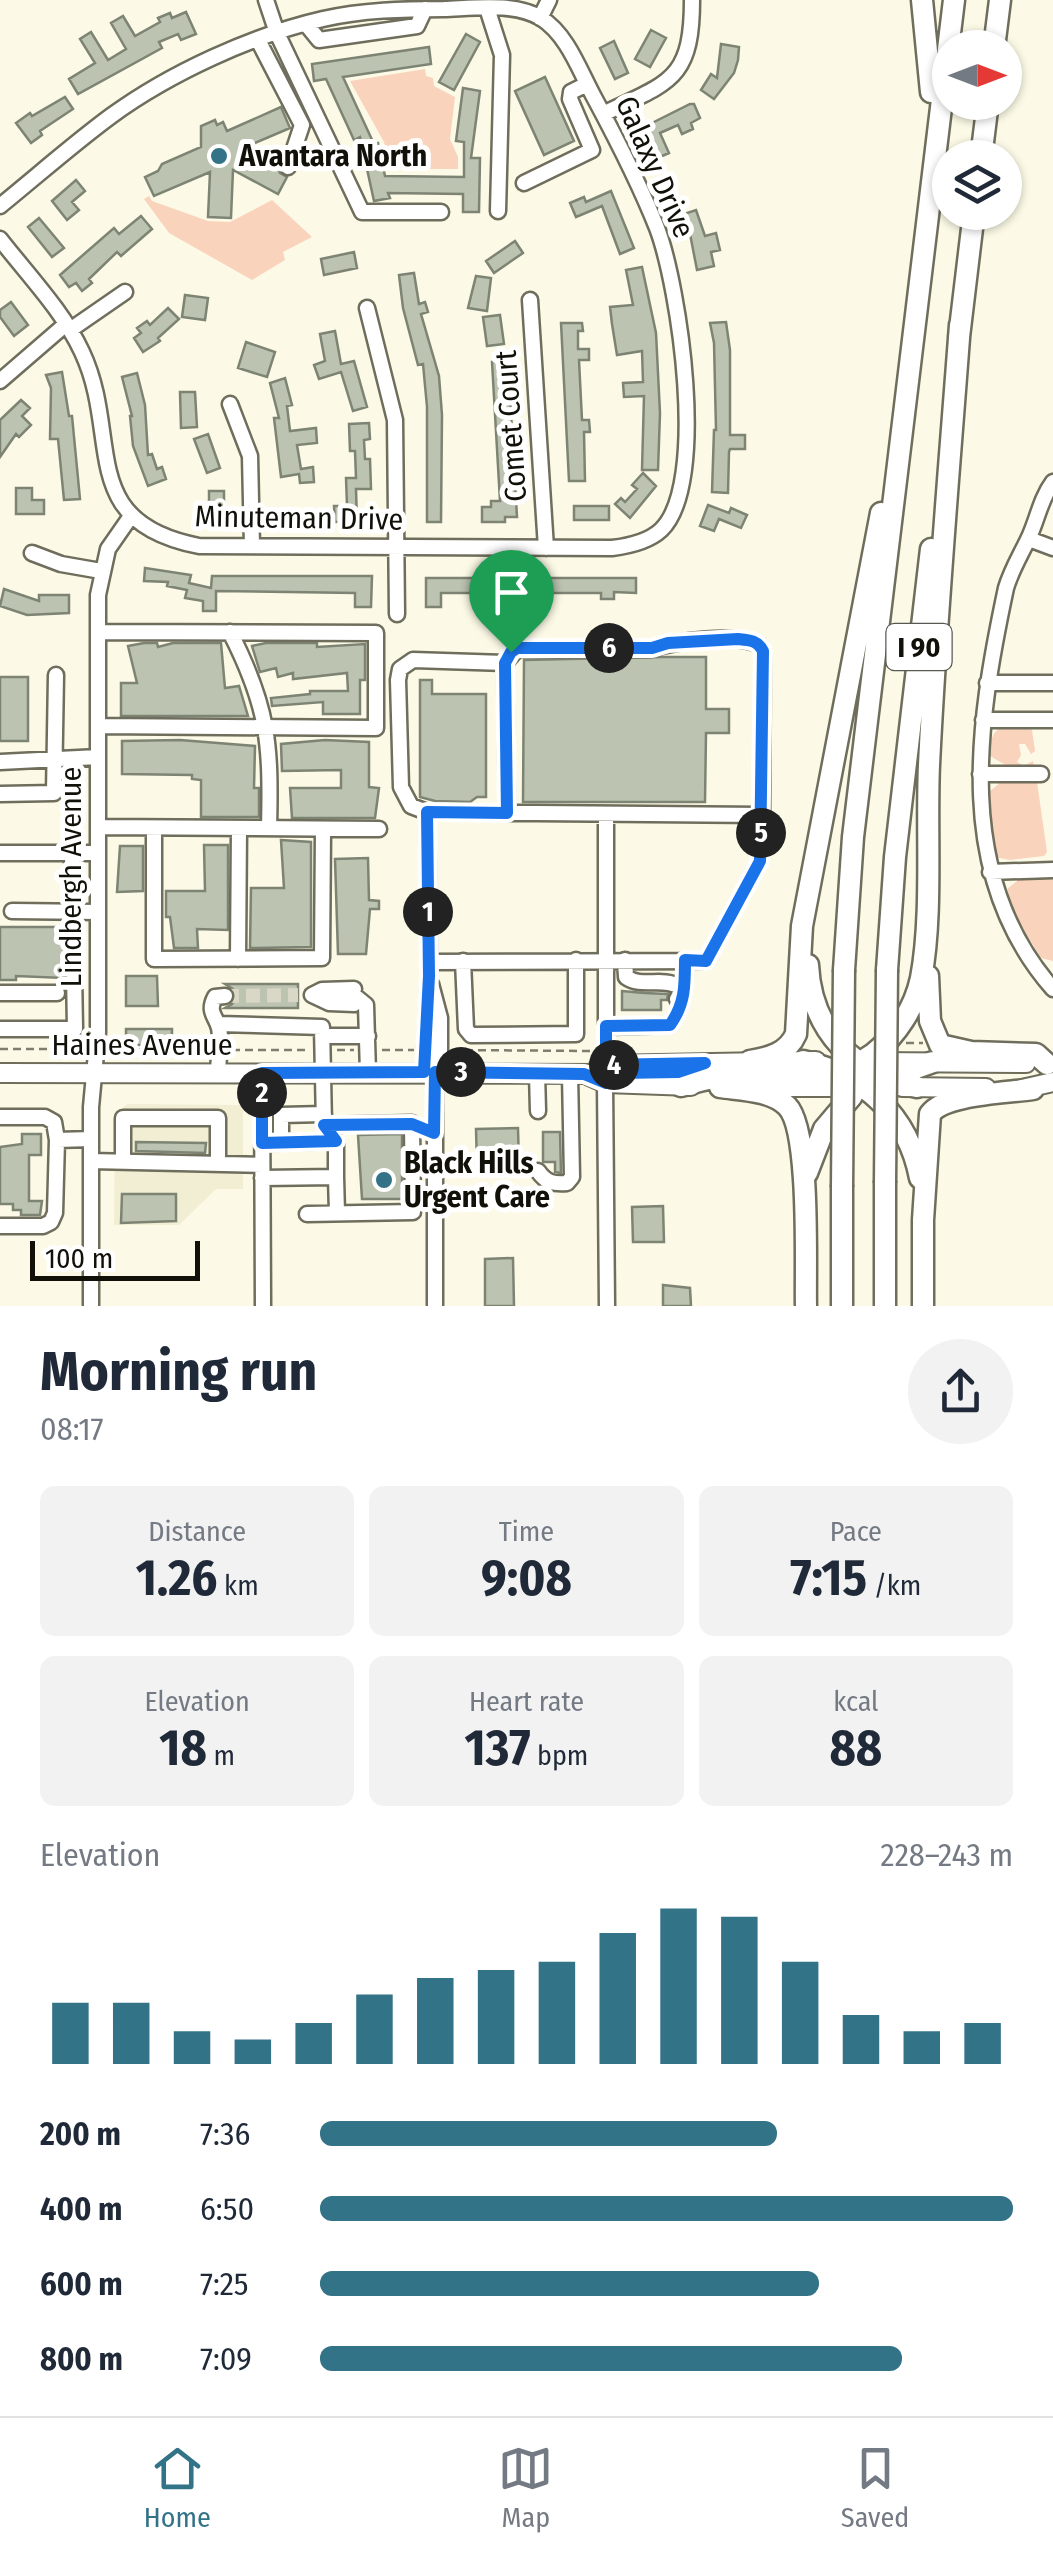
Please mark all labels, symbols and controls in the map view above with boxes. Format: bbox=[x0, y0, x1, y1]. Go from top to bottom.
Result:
north arrow bbox=[932, 30, 1022, 120]
map controls bbox=[932, 30, 1022, 230]
street label: Galaxy Drive bbox=[608, 91, 702, 243]
place label: Avantara North bbox=[238, 138, 427, 174]
button: layers bbox=[932, 140, 1022, 230]
marker: Avantara North bbox=[208, 145, 230, 167]
street label: Comet Court bbox=[488, 349, 534, 503]
street label: Minuteman Drive bbox=[194, 498, 404, 538]
pin bbox=[469, 550, 554, 653]
icon: arrive bbox=[484, 565, 539, 620]
pin: 6 bbox=[584, 623, 634, 673]
road number: I 90 bbox=[886, 624, 952, 670]
text: 6 bbox=[602, 631, 616, 664]
street label: Lindbergh Avenue bbox=[53, 767, 89, 987]
pin: 5 bbox=[736, 808, 786, 858]
text: 5 bbox=[754, 816, 768, 849]
pin: 1 bbox=[403, 887, 453, 937]
text: 1 bbox=[422, 895, 434, 928]
street label: Haines Avenue bbox=[51, 1027, 233, 1063]
pin: 4 bbox=[589, 1040, 639, 1090]
pin: 3 bbox=[436, 1047, 486, 1097]
text: 4 bbox=[607, 1048, 621, 1081]
text: 3 bbox=[454, 1055, 468, 1088]
pin: 2 bbox=[237, 1068, 287, 1118]
text: 2 bbox=[256, 1076, 268, 1109]
place label: Black Hills Urgent Care bbox=[404, 1145, 550, 1215]
marker: Black Hills Urgent Care bbox=[373, 1169, 395, 1191]
scale bar bbox=[30, 1236, 200, 1280]
text: 100 m bbox=[45, 1242, 113, 1275]
text: Morning run bbox=[40, 1339, 317, 1405]
button: share bbox=[908, 1339, 1013, 1444]
text: 08:17 bbox=[40, 1410, 104, 1448]
text: Distance bbox=[148, 1515, 246, 1548]
text: Time bbox=[499, 1515, 554, 1548]
text: Pace bbox=[830, 1515, 882, 1548]
text: 1.26 bbox=[136, 1548, 218, 1608]
text: 9:08 bbox=[481, 1548, 572, 1608]
text: 7:15 bbox=[790, 1548, 867, 1608]
text: km bbox=[218, 1569, 259, 1602]
text: /km bbox=[867, 1569, 921, 1602]
text: Elevation bbox=[144, 1685, 250, 1718]
text: Heart rate bbox=[469, 1685, 584, 1718]
text: kcal bbox=[833, 1685, 879, 1718]
text: 18 bbox=[159, 1718, 207, 1778]
text: 137 bbox=[465, 1718, 530, 1778]
text: 88 bbox=[829, 1718, 882, 1778]
text: m bbox=[207, 1739, 235, 1772]
text: bpm bbox=[530, 1739, 588, 1772]
text: Elevation bbox=[40, 1836, 160, 1874]
text: 228–243 m bbox=[881, 1836, 1013, 1874]
text: 200 m bbox=[40, 2115, 121, 2153]
text: 7:36 bbox=[200, 2115, 250, 2153]
text: 400 m bbox=[40, 2190, 122, 2228]
text: 6:50 bbox=[200, 2190, 254, 2228]
text: 600 m bbox=[40, 2265, 123, 2303]
text: 7:25 bbox=[200, 2265, 249, 2303]
text: 800 m bbox=[40, 2340, 123, 2378]
text: 7:09 bbox=[200, 2340, 252, 2378]
tab: Home bbox=[144, 2441, 211, 2534]
tab: Map bbox=[498, 2441, 553, 2534]
tab: Saved bbox=[841, 2441, 909, 2534]

